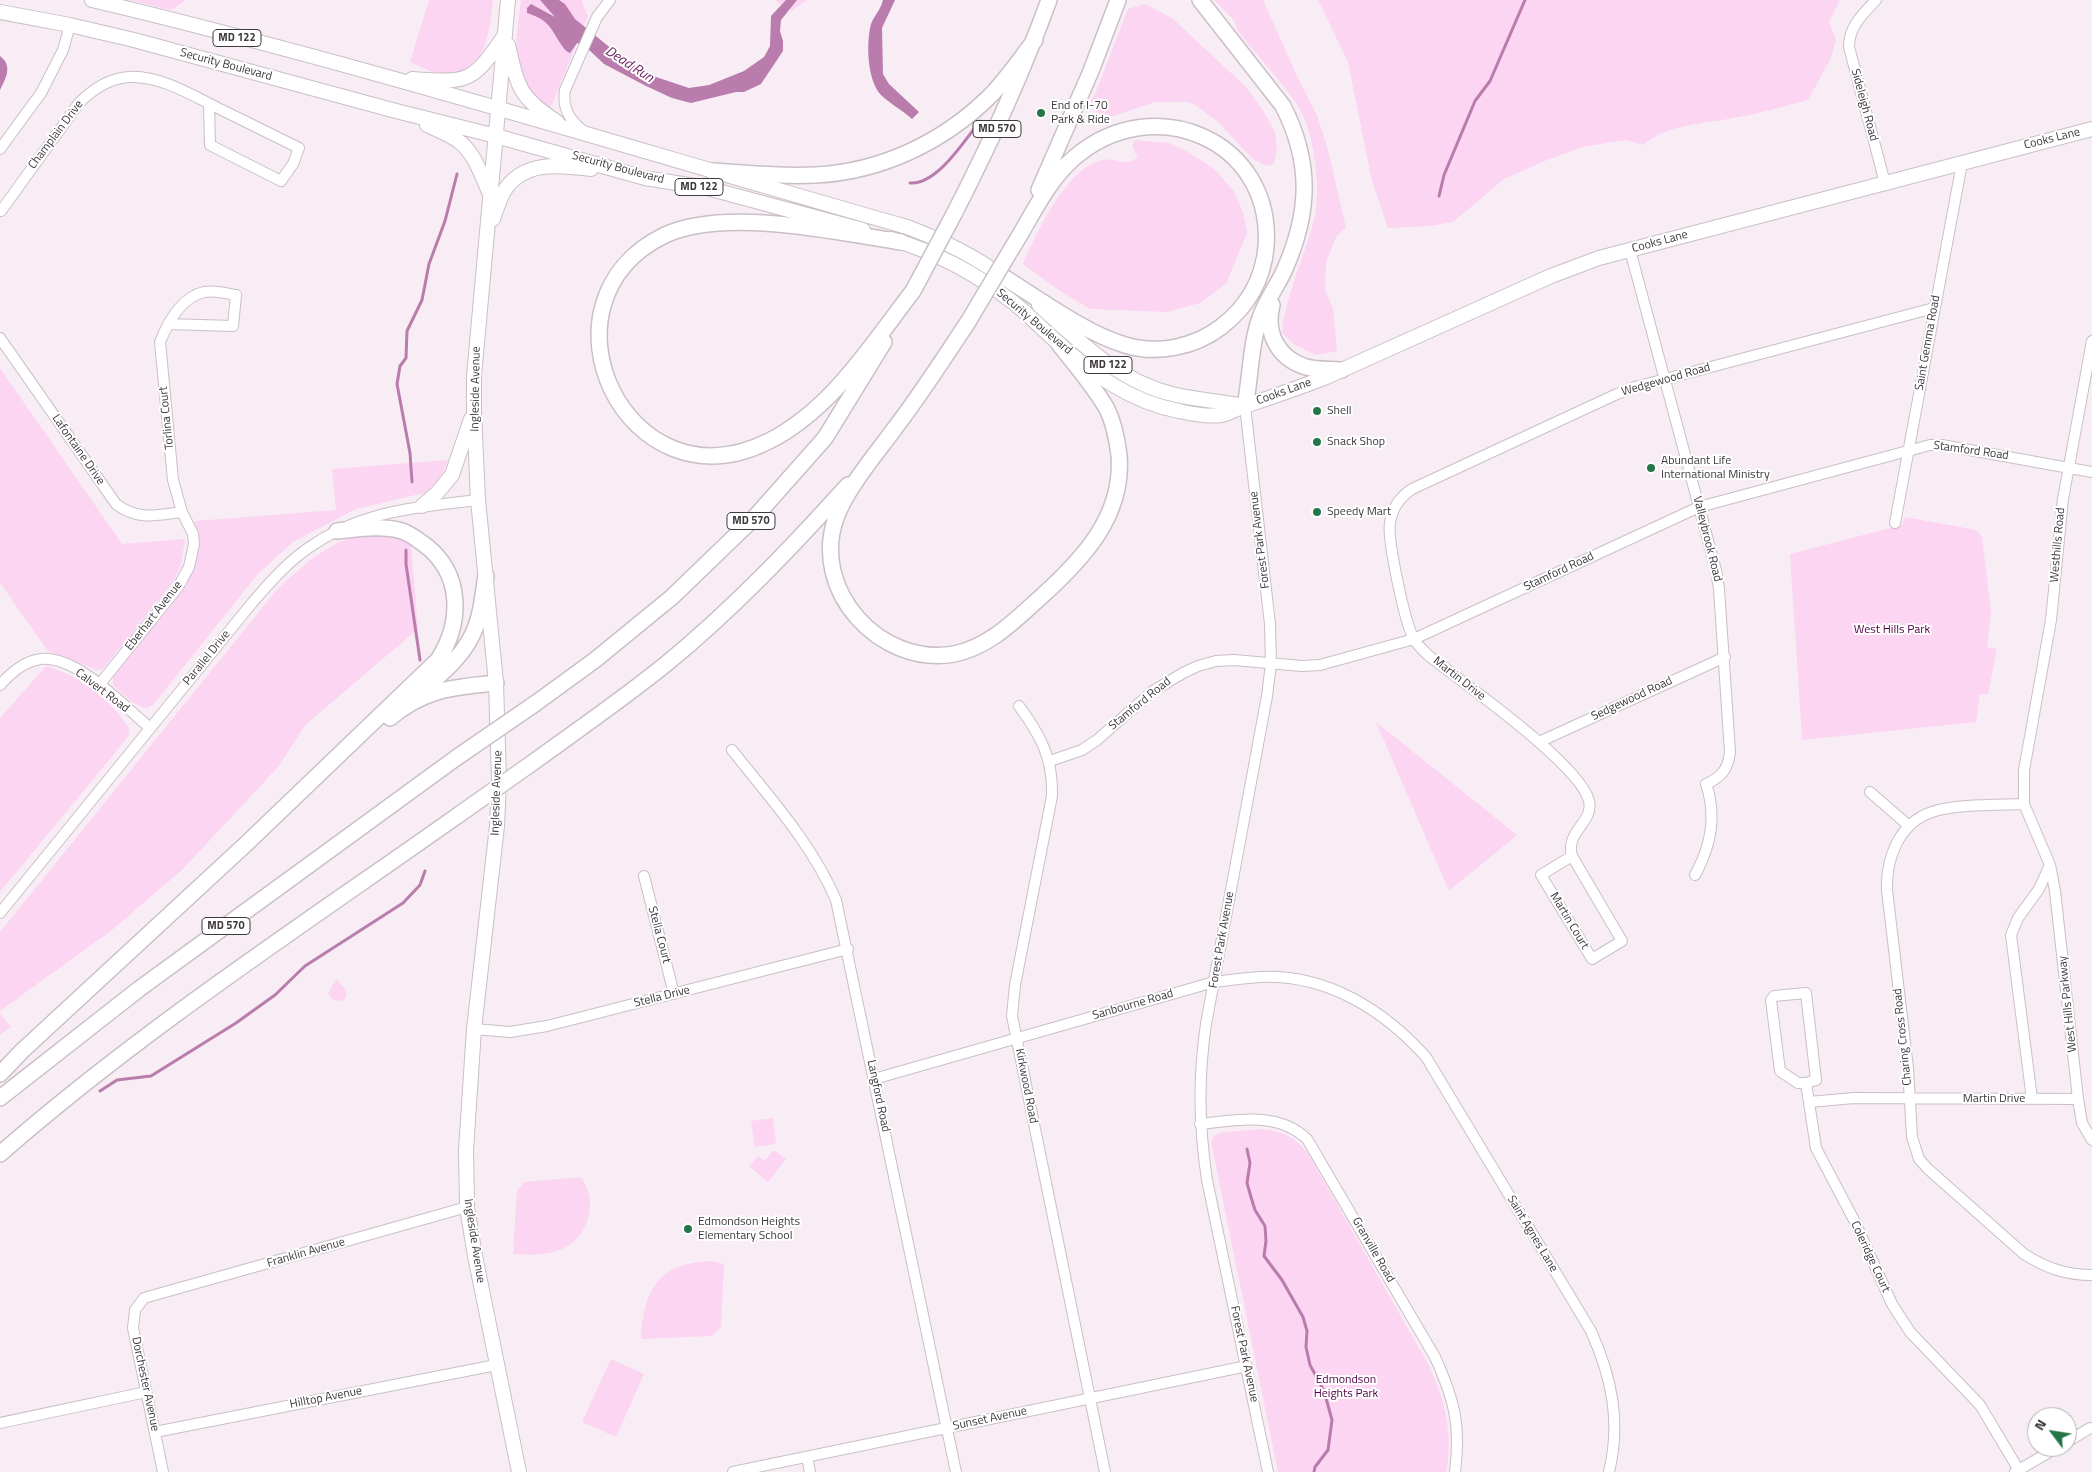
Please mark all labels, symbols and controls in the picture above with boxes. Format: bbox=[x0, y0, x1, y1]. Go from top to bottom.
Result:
road number: MD 122 bbox=[213, 29, 261, 46]
water label: Dead Run bbox=[602, 43, 656, 87]
street label: Security Boulevard bbox=[179, 46, 273, 84]
street label: Sideleigh Road bbox=[1847, 67, 1881, 143]
street label: Champlain Drive bbox=[26, 98, 86, 172]
place label: End of I-70 Park & Ride bbox=[1051, 99, 1110, 127]
marker: End of I-70 Park & Ride bbox=[1035, 107, 1047, 119]
road number: MD 570 bbox=[973, 120, 1021, 138]
street label: Cooks Lane bbox=[2022, 125, 2082, 153]
street label: Security Boulevard bbox=[571, 149, 665, 187]
road number: MD 122 bbox=[675, 178, 723, 196]
street label: Cooks Lane bbox=[1630, 228, 1690, 256]
street label: Security Boulevard bbox=[993, 286, 1075, 358]
street label: Saint Gemma Road bbox=[1913, 294, 1943, 392]
street label: Ingleside Avenue bbox=[468, 346, 484, 432]
road number: MD 122 bbox=[1084, 356, 1132, 374]
street label: Wedgewood Road bbox=[1620, 360, 1712, 400]
street label: Cooks Lane bbox=[1255, 375, 1313, 409]
street label: Torlina Court bbox=[157, 386, 177, 450]
place label: Shell bbox=[1327, 404, 1352, 418]
marker: Shell bbox=[1311, 405, 1323, 417]
street label: Lafontaine Drive bbox=[48, 412, 108, 488]
place label: Snack Shop bbox=[1327, 435, 1385, 449]
marker: Snack Shop bbox=[1311, 436, 1323, 448]
street label: Stamford Road bbox=[1932, 439, 2010, 463]
place label: Abundant Life International Ministry bbox=[1661, 454, 1770, 482]
marker: Abundant Life International Ministry bbox=[1645, 462, 1657, 474]
street label: Forest Park Avenue bbox=[1247, 490, 1273, 590]
street label: Valleybrook Road bbox=[1689, 495, 1725, 583]
place label: Speedy Mart bbox=[1327, 505, 1391, 519]
marker: Speedy Mart bbox=[1311, 506, 1323, 518]
street label: Westhills Road bbox=[2048, 507, 2068, 583]
road number: MD 570 bbox=[727, 512, 775, 530]
street label: Stamford Road bbox=[1522, 549, 1596, 595]
street label: Eberhart Avenue bbox=[122, 578, 186, 654]
park label: West Hills Park bbox=[1854, 623, 1930, 637]
street label: Parallel Drive bbox=[180, 628, 234, 688]
street label: Martin Drive bbox=[1430, 654, 1488, 704]
street label: Calvert Road bbox=[72, 666, 132, 716]
street label: Sedgewood Road bbox=[1589, 674, 1675, 724]
street label: Stamford Road bbox=[1106, 675, 1174, 733]
street label: Ingleside Avenue bbox=[488, 750, 506, 836]
street label: Forest Park Avenue bbox=[1206, 890, 1238, 990]
street label: Martin Court bbox=[1546, 890, 1592, 952]
street label: Stella Court bbox=[644, 905, 674, 965]
road number: MD 570 bbox=[202, 918, 250, 934]
street label: West Hills Parkway bbox=[2056, 955, 2080, 1053]
street label: Stella Drive bbox=[633, 983, 691, 1011]
street label: Sanbourne Road bbox=[1091, 987, 1175, 1023]
street label: Charing Cross Road bbox=[1891, 988, 1915, 1086]
street label: Kirkwood Road bbox=[1012, 1047, 1040, 1125]
street label: Langford Road bbox=[863, 1059, 893, 1133]
street label: Martin Drive bbox=[1963, 1092, 2025, 1106]
street label: Saint Agnes Lane bbox=[1504, 1193, 1560, 1275]
street label: Ingleside Avenue bbox=[460, 1198, 488, 1284]
place label: Edmondson Heights Elementary School bbox=[698, 1215, 800, 1243]
street label: Granville Road bbox=[1349, 1215, 1397, 1285]
street label: Coleridge Court bbox=[1847, 1219, 1893, 1295]
marker: Edmondson Heights Elementary School bbox=[682, 1223, 694, 1235]
street label: Franklin Avenue bbox=[265, 1235, 347, 1271]
street label: Forest Park Avenue bbox=[1227, 1305, 1261, 1403]
street label: Dorchester Avenue bbox=[128, 1336, 162, 1432]
park label: Edmondson Heights Park bbox=[1314, 1373, 1378, 1401]
street label: Hilltop Avenue bbox=[289, 1384, 363, 1412]
street label: Sunset Avenue bbox=[952, 1404, 1028, 1434]
north arrow bbox=[2027, 1407, 2077, 1457]
text: N bbox=[2028, 1415, 2051, 1434]

